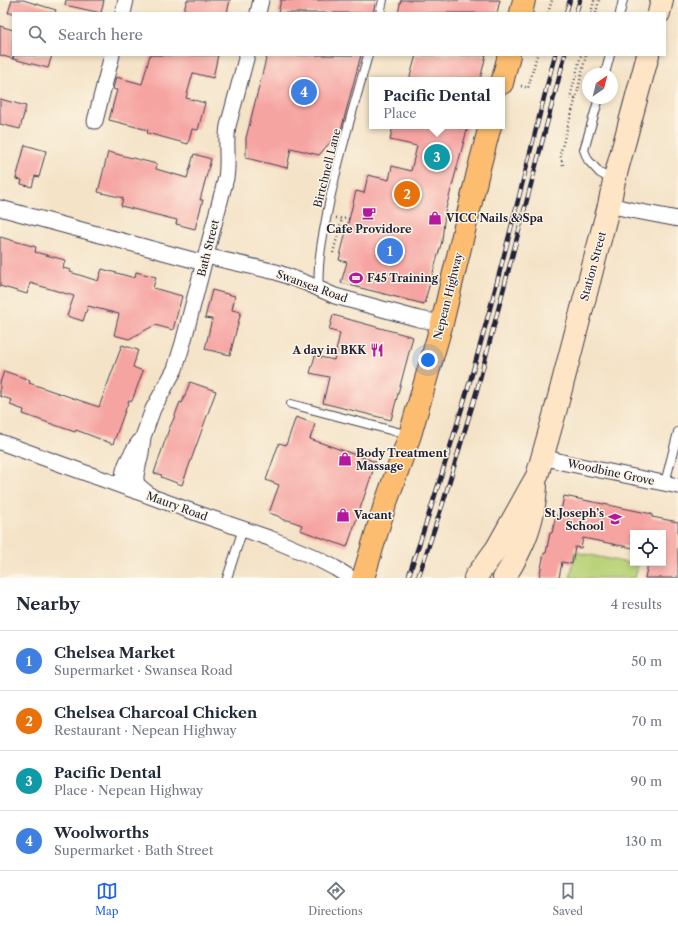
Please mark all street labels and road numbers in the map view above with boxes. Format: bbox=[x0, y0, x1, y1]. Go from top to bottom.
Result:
street label: Birtchnell Lane bbox=[310, 127, 344, 209]
street label: Bath Street bbox=[194, 218, 222, 278]
street label: Station Street bbox=[577, 230, 609, 302]
street label: Nepean Highway bbox=[430, 250, 466, 341]
street label: Swansea Road bbox=[274, 267, 350, 305]
street label: Woodbine Grove bbox=[565, 456, 656, 488]
street label: Maury Road bbox=[144, 488, 210, 524]

